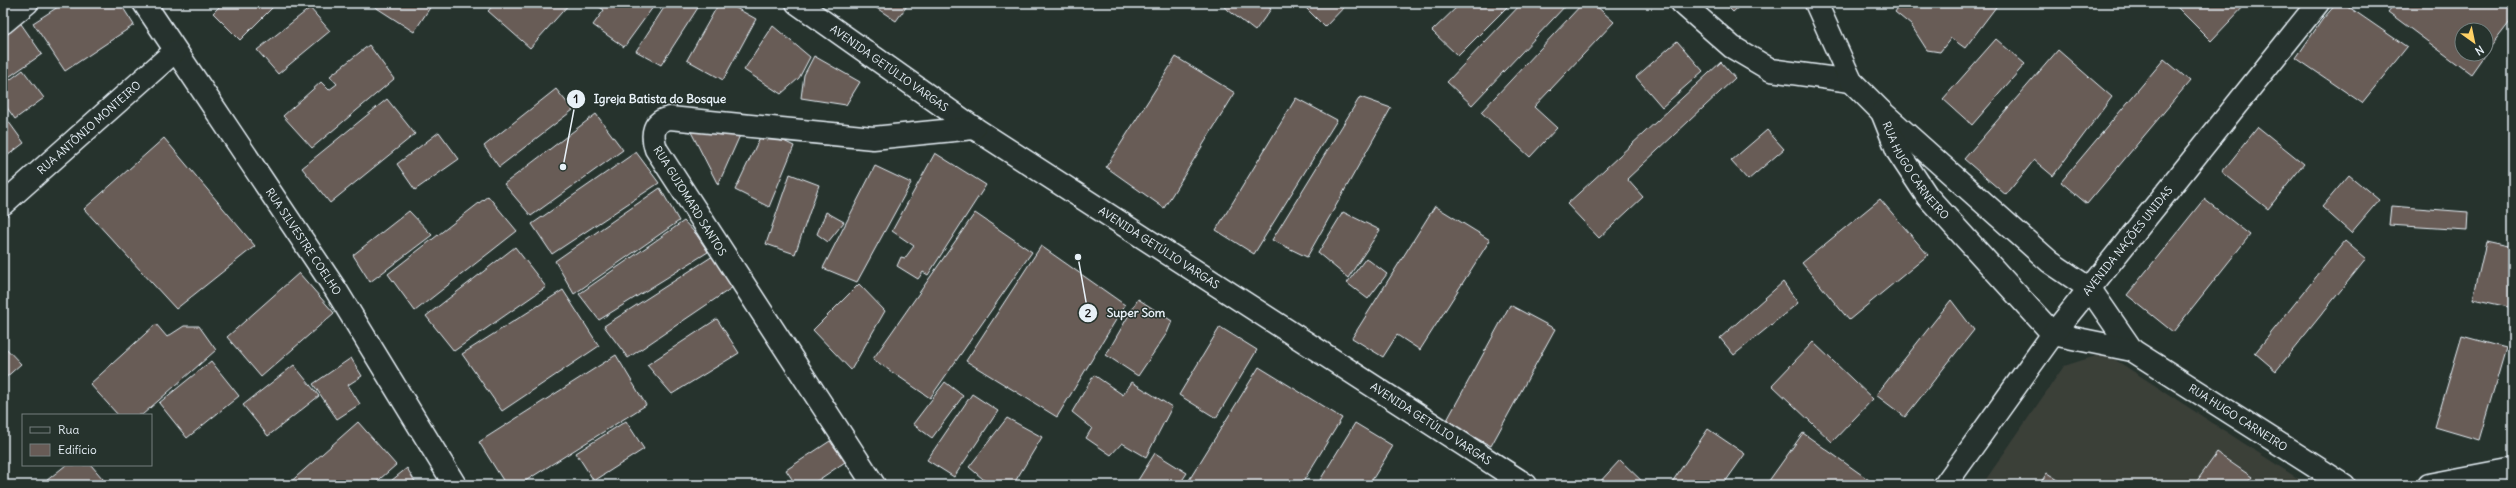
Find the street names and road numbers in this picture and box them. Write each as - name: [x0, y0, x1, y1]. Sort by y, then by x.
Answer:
- street label: AVENIDA GETÚLIO VARGAS: [828, 22, 951, 115]
- street label: RUA ANTÔNIO MONTEIRO: [34, 78, 144, 177]
- street label: RUA HUGO CARNEIRO: [1880, 119, 1952, 222]
- street label: RUA GUIOMARD SANTOS: [650, 143, 730, 259]
- street label: AVENIDA NAÇÕES UNIDAS: [2080, 183, 2176, 298]
- street label: RUA SILVESTRE COELHO: [263, 185, 344, 298]
- street label: AVENIDA GETÚLIO VARGAS: [1096, 203, 1222, 292]
- street label: AVENIDA GETÚLIO VARGAS: [1368, 379, 1494, 468]
- street label: RUA HUGO CARNEIRO: [2186, 381, 2290, 454]

